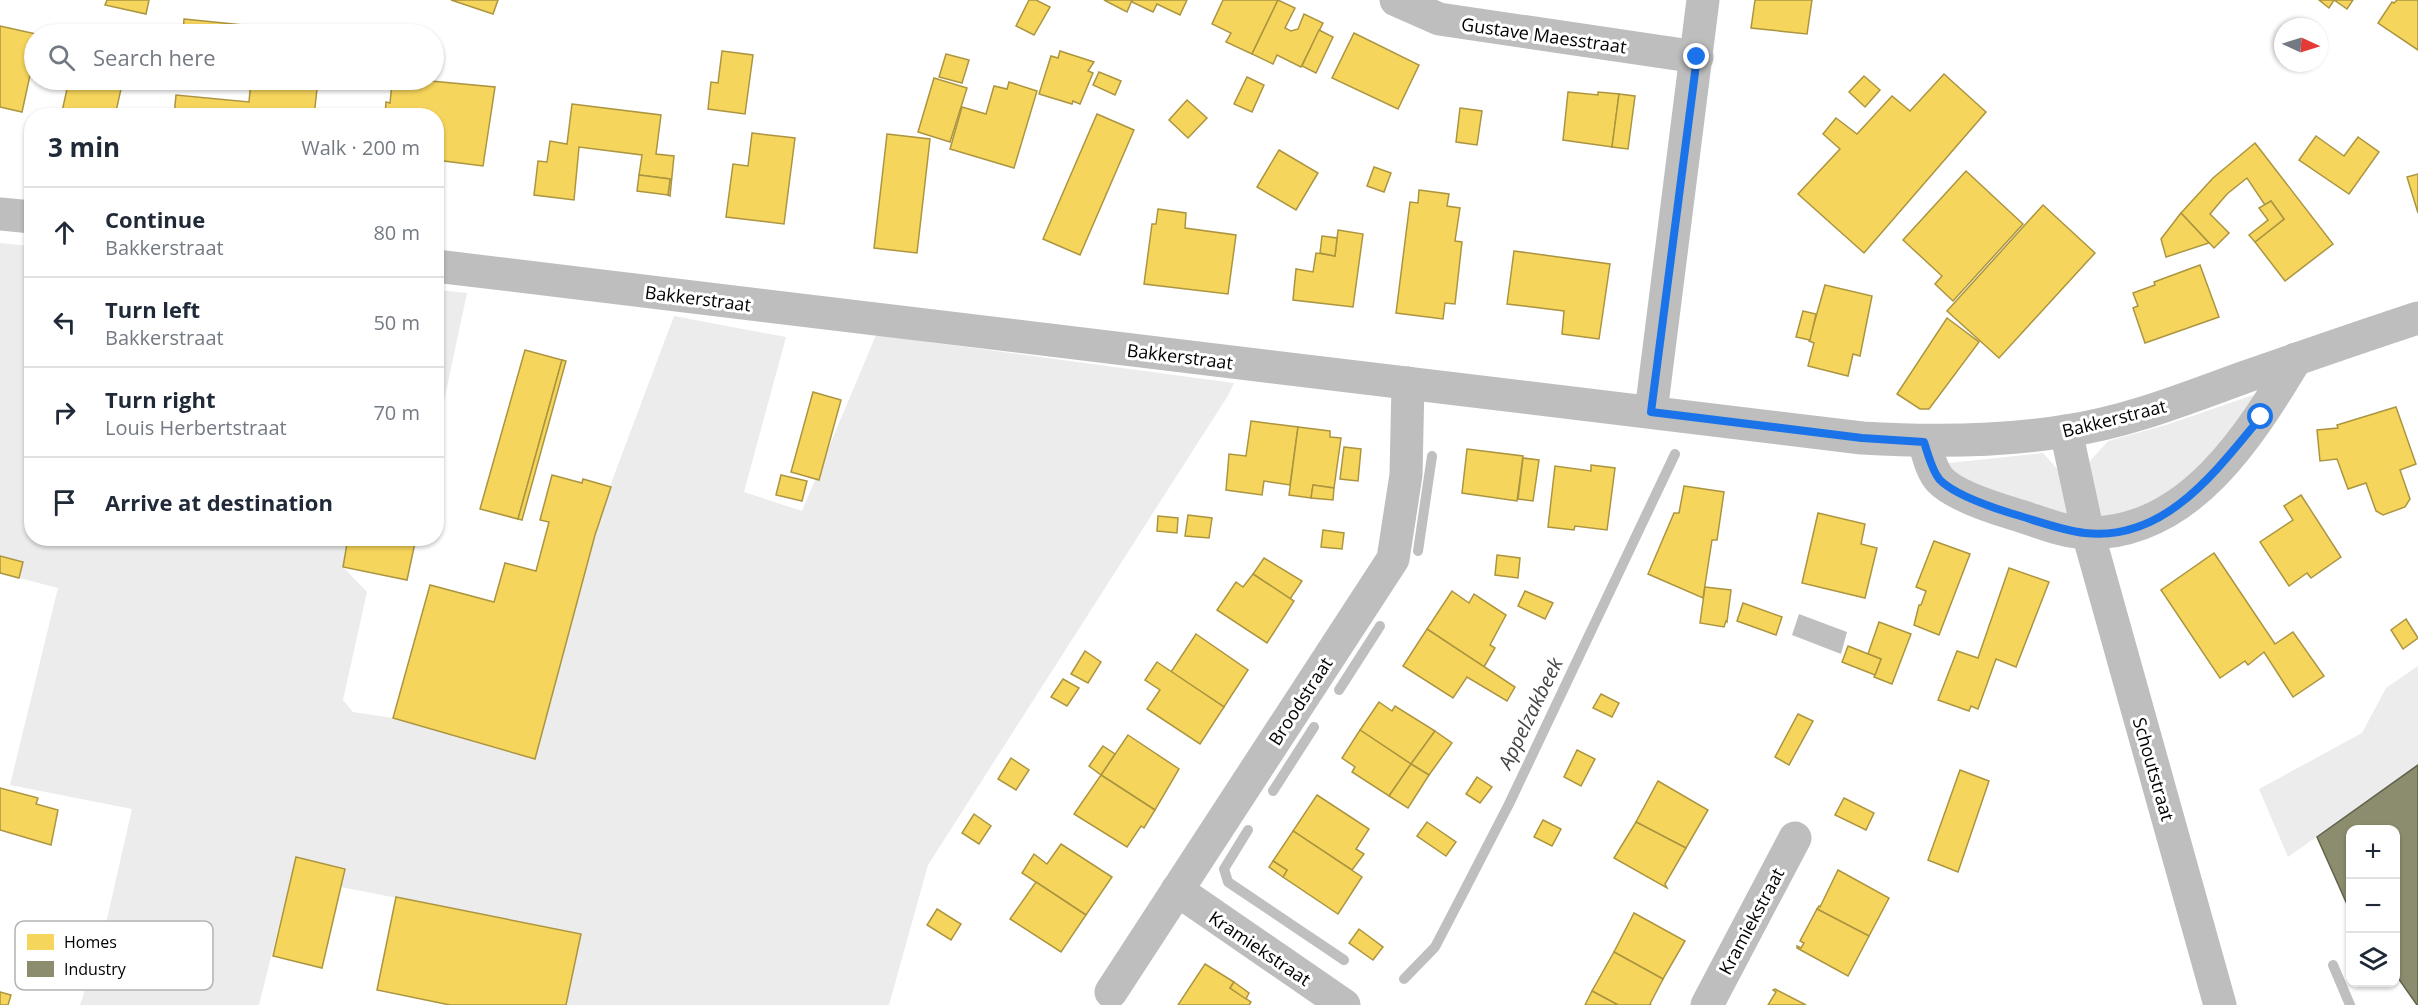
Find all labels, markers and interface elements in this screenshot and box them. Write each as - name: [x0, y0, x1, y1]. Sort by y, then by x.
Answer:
- street label: Gustave Maesstraat: [1460, 12, 1628, 58]
- north arrow: [2274, 18, 2328, 72]
- search box: [24, 24, 444, 90]
- icon: search: [45, 41, 78, 74]
- text: Search here: [93, 42, 216, 72]
- route end: [1683, 43, 1709, 69]
- text: 3 min: [48, 129, 120, 165]
- text: Walk · 200 m: [301, 134, 420, 161]
- text: Continue: [105, 204, 205, 234]
- icon: ahead: [48, 216, 81, 249]
- text: 80 m: [373, 219, 420, 246]
- text: Bakkerstraat: [105, 234, 224, 261]
- street label: Bakkerstraat: [644, 280, 752, 316]
- text: Turn left: [105, 294, 200, 324]
- icon: left: [48, 306, 81, 339]
- text: 50 m: [373, 309, 420, 336]
- text: Bakkerstraat: [105, 324, 224, 351]
- street label: Bakkerstraat: [1126, 338, 1234, 374]
- text: Turn right: [105, 384, 216, 414]
- street label: Bakkerstraat: [2059, 393, 2169, 443]
- icon: right: [48, 396, 81, 429]
- text: 70 m: [373, 399, 420, 426]
- route start: [2247, 403, 2273, 429]
- text: Louis Herbertstraat: [105, 414, 287, 441]
- icon: arrive: [48, 486, 81, 519]
- text: Arrive at destination: [105, 487, 333, 517]
- street label: Broodstraat: [1263, 652, 1337, 750]
- water label: Appelzakbeek: [1491, 652, 1569, 775]
- street label: Schoutstraat: [2128, 714, 2180, 824]
- map controls: [2346, 825, 2400, 987]
- button: +: [2346, 825, 2400, 879]
- street label: Kramiekstraat: [1713, 863, 1789, 979]
- button: −: [2346, 879, 2400, 933]
- street label: Kramiekstraat: [1204, 905, 1316, 991]
- legend: [15, 921, 213, 990]
- text: Homes: [64, 931, 117, 953]
- button: layers: [2346, 933, 2400, 987]
- text: Industry: [64, 958, 127, 980]

